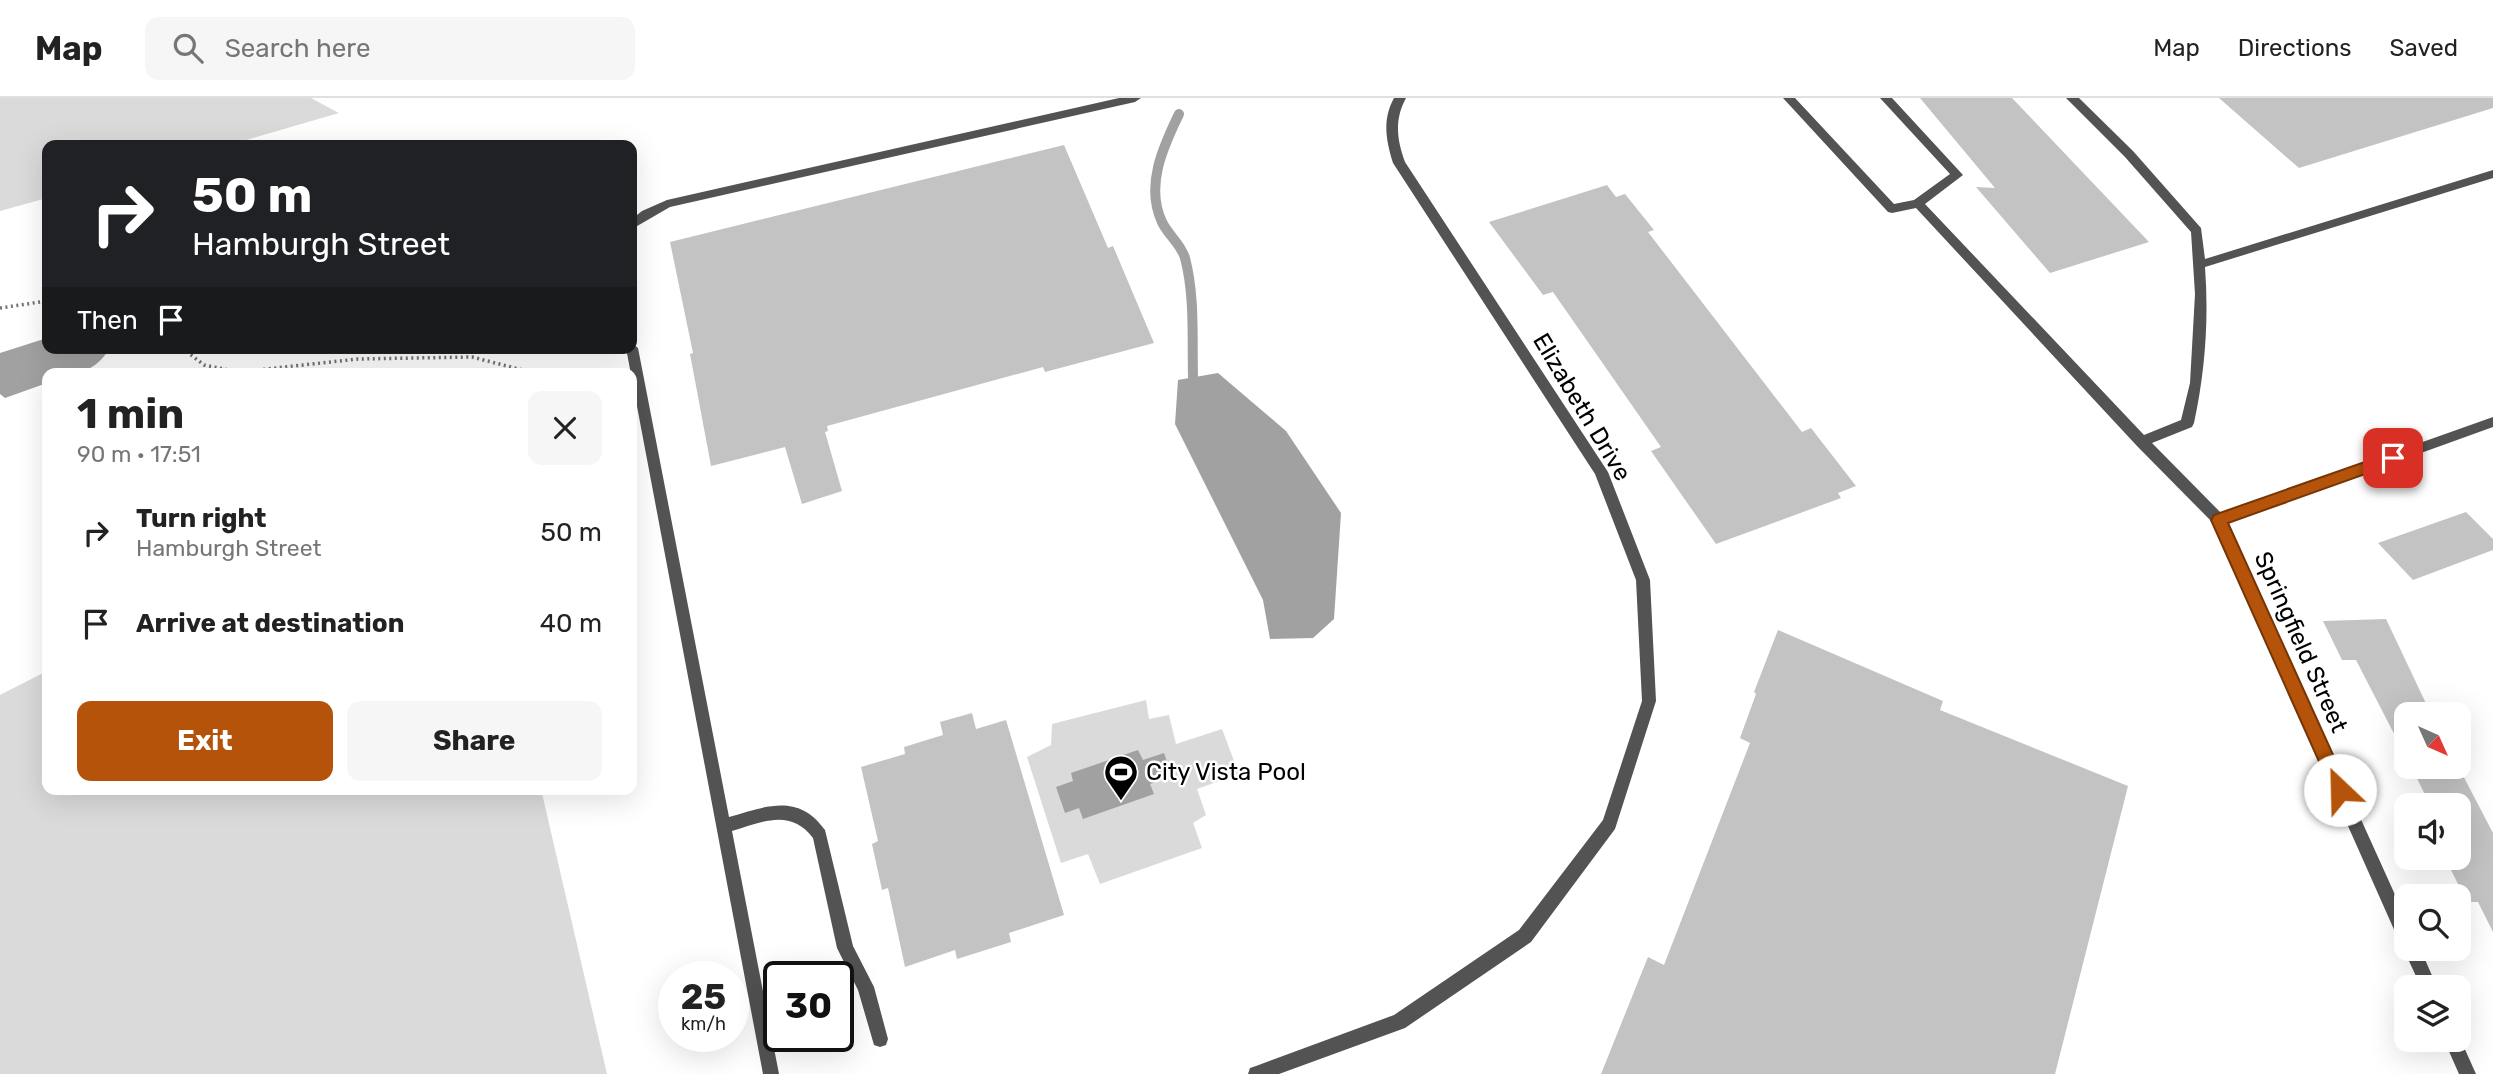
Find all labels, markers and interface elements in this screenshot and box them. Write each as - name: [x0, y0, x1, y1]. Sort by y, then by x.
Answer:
- search box: [145, 17, 635, 80]
- text: Map: [35, 29, 103, 68]
- icon: search: [169, 29, 207, 67]
- text: Search here: [225, 33, 370, 64]
- text: Map: [2153, 34, 2200, 62]
- text: Directions: [2238, 34, 2351, 62]
- text: Saved: [2389, 34, 2458, 62]
- text: 50 m: [192, 166, 312, 224]
- icon: right: [77, 168, 168, 259]
- text: Hamburgh Street: [192, 225, 450, 263]
- icon: arrive: [152, 301, 190, 339]
- text: Then: [77, 305, 138, 336]
- street label: Elizabeth Drive: [1527, 328, 1637, 486]
- text: 1 min: [77, 389, 184, 439]
- button: close: [528, 391, 602, 465]
- pin: [2363, 428, 2423, 488]
- icon: arrive: [2374, 439, 2412, 477]
- text: 90 m · 17:51: [77, 440, 201, 468]
- text: Turn right: [136, 503, 266, 534]
- icon: right: [77, 514, 115, 552]
- text: 50 m: [541, 517, 602, 548]
- text: Hamburgh Street: [136, 534, 321, 562]
- street label: Springfield Street: [2249, 547, 2353, 737]
- icon: arrive: [77, 605, 115, 643]
- text: Arrive at destination: [136, 608, 404, 639]
- text: 40 m: [540, 608, 602, 639]
- button: Exit: [77, 701, 333, 781]
- button: Share: [347, 701, 602, 781]
- north arrow: [2394, 702, 2471, 779]
- map controls: [2394, 702, 2471, 1052]
- sports icon: City Vista Pool: [1102, 753, 1140, 802]
- position arrow: [2303, 753, 2377, 827]
- place label: City Vista Pool: [1146, 758, 1306, 786]
- button: sound: [2394, 793, 2471, 870]
- button: search: [2394, 884, 2471, 961]
- speed limit sign: 30: [763, 961, 854, 1052]
- button: layers: [2394, 975, 2471, 1052]
- text: 25: [681, 976, 726, 1018]
- text: km/h: [681, 1013, 726, 1035]

